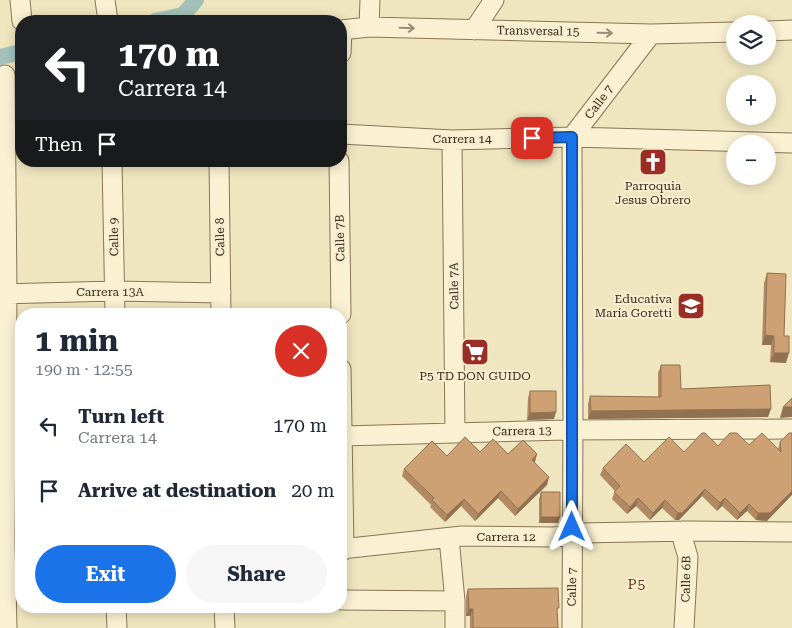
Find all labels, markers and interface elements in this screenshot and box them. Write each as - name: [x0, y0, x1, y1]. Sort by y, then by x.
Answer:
- map controls: [726, 15, 776, 185]
- button: layers: [726, 15, 776, 65]
- one-way arrow: [399, 23, 415, 33]
- street label: Transversal 15: [496, 23, 580, 39]
- one-way arrow: [596, 28, 612, 37]
- text: 170 m: [118, 34, 219, 75]
- icon: left: [35, 35, 100, 100]
- button: +: [726, 75, 776, 125]
- text: Carrera 14: [118, 76, 227, 101]
- street label: Calle 7: [582, 82, 616, 122]
- pin: [511, 117, 553, 159]
- icon: arrive: [518, 124, 546, 152]
- icon: arrive: [93, 130, 121, 158]
- street label: Carrera 14: [432, 132, 492, 146]
- text: Then: [35, 133, 83, 156]
- button: −: [726, 135, 776, 185]
- church icon: Parroquia Jesus Obrero: [638, 147, 668, 177]
- place label: Parroquia Jesus Obrero: [615, 179, 691, 207]
- street label: Calle 7B: [333, 214, 347, 262]
- street label: Calle 9: [107, 217, 121, 257]
- street label: Calle 8: [213, 217, 227, 257]
- street label: Calle 7A: [447, 262, 461, 310]
- street label: Carrera 13A: [76, 285, 144, 299]
- school or university icon: Educativa María Goretti: [676, 291, 706, 321]
- place label: Educativa María Goretti: [595, 292, 672, 320]
- text: 1 min: [35, 323, 118, 358]
- button: close: [275, 325, 327, 377]
- supermarket icon: P5 TD DON GUIDO: [460, 337, 490, 367]
- text: 190 m · 12:55: [35, 360, 133, 379]
- place label: P5 TD DON GUIDO: [419, 369, 531, 383]
- text: Turn left: [78, 405, 164, 428]
- icon: left: [35, 412, 63, 440]
- text: 170 m: [273, 414, 327, 437]
- street label: Carrera 13: [492, 423, 552, 439]
- text: Carrera 14: [78, 428, 157, 447]
- icon: arrive: [35, 477, 63, 505]
- text: Arrive at destination: [78, 479, 276, 502]
- text: 20 m: [291, 479, 335, 502]
- position arrow: [545, 500, 597, 552]
- street label: Carrera 12: [476, 530, 536, 544]
- button: Exit: [35, 545, 176, 603]
- button: Share: [186, 545, 327, 603]
- street label: Calle 6B: [679, 555, 693, 603]
- street label: Calle 7: [565, 567, 579, 607]
- district label: P5: [628, 576, 646, 592]

